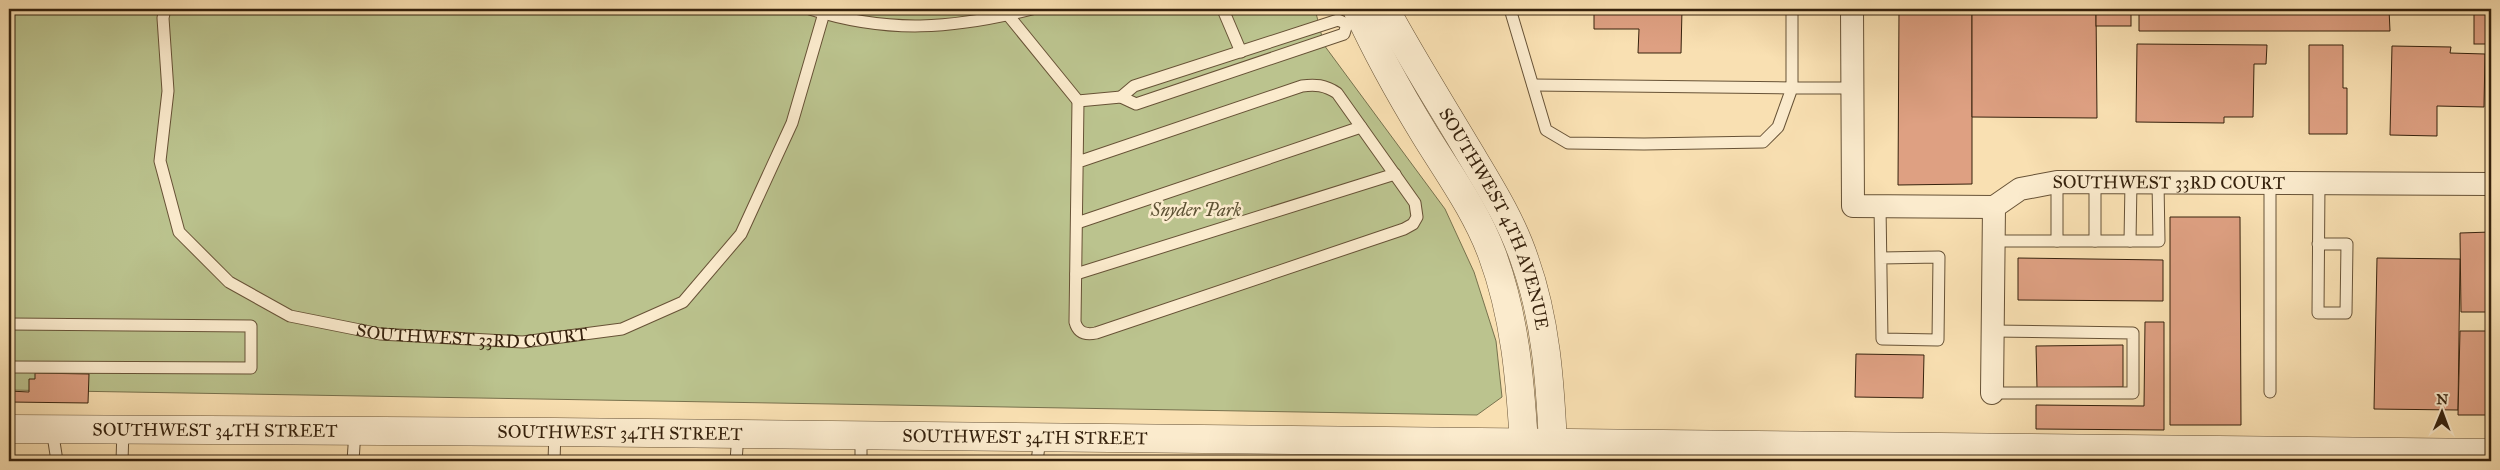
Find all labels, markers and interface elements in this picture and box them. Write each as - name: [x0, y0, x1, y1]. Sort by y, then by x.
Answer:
- street label: SOUTHWEST 4TH AVENUE: [1434, 104, 1553, 332]
- street label: SOUTHWEST 33RD COURT: [2052, 171, 2285, 194]
- park label: Snyder Park: [1150, 199, 1241, 221]
- street label: SOUTHWEST 33RD COURT: [354, 319, 589, 353]
- north arrow: [2418, 388, 2468, 438]
- text: N: [2436, 391, 2448, 408]
- street label: SOUTHWEST 34TH STREET: [92, 418, 338, 442]
- street label: SOUTHWEST 34TH STREET: [497, 421, 743, 445]
- street label: SOUTHWEST 34TH STREET: [902, 425, 1148, 449]

